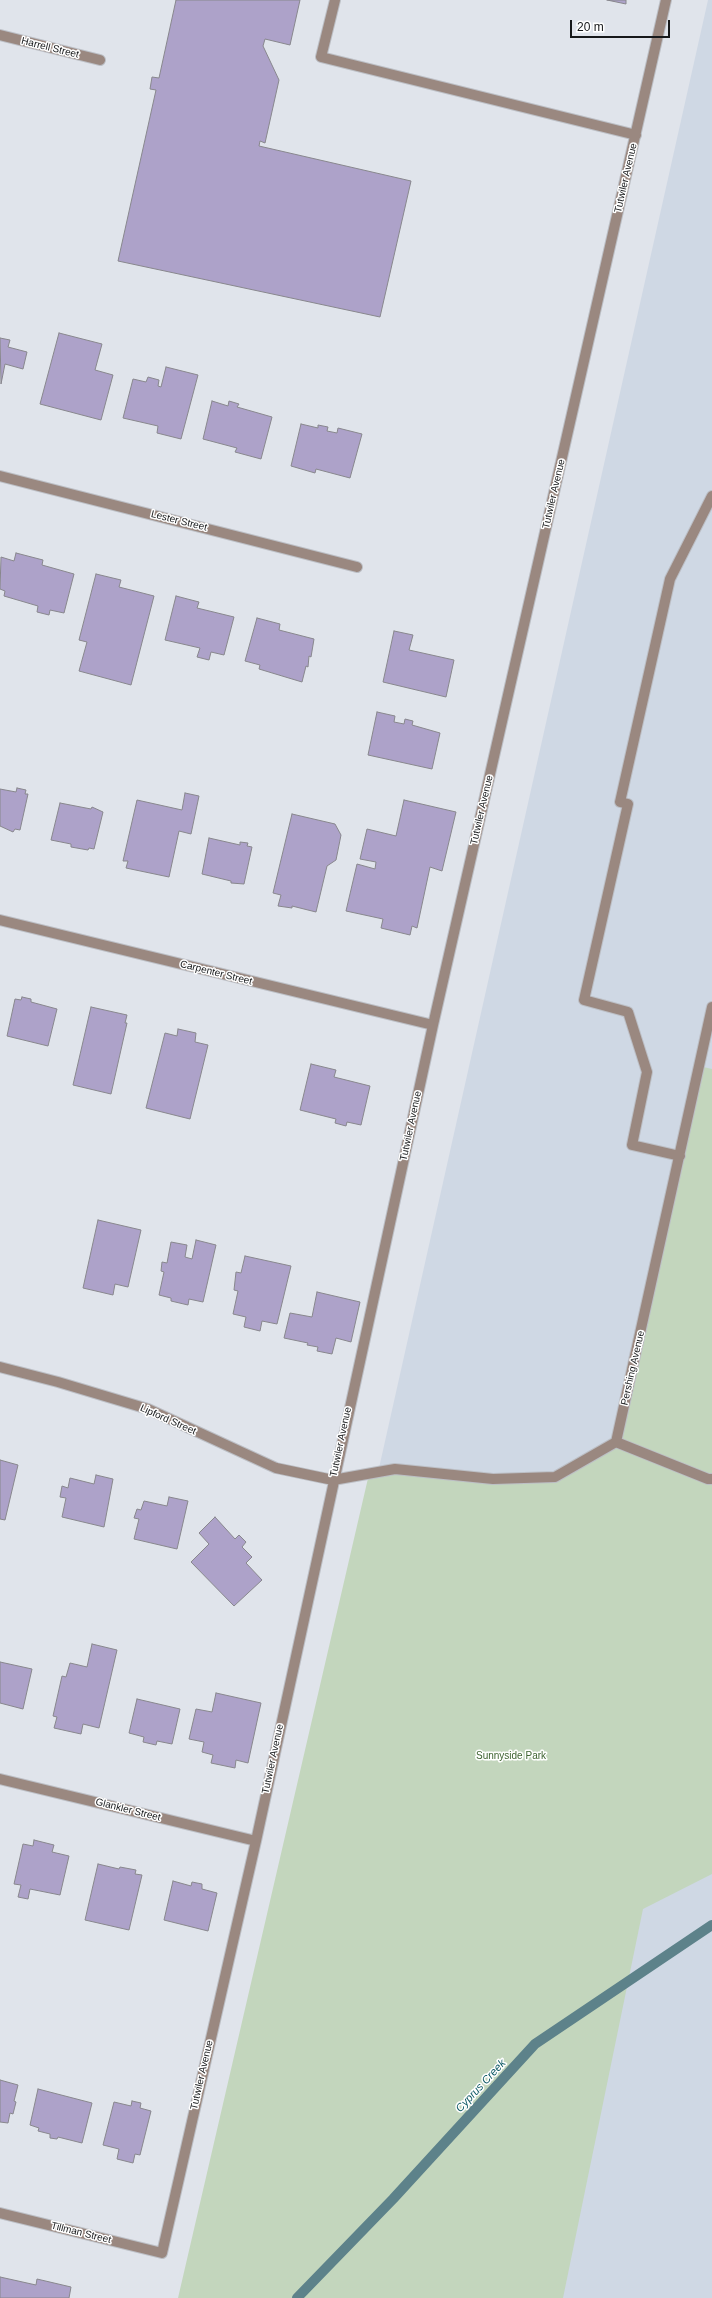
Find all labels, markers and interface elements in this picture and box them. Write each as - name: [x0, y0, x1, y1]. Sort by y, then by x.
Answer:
- scale bar: [572, 12, 672, 38]
- text: 20 m: [577, 20, 604, 34]
- street label: Harrell Street: [20, 35, 80, 61]
- street label: Tutwiler Avenue: [612, 142, 640, 214]
- street label: Tutwiler Avenue: [540, 458, 568, 530]
- street label: Lester Street: [150, 508, 208, 534]
- street label: Tutwiler Avenue: [468, 774, 496, 846]
- street label: Carpenter Street: [179, 958, 253, 988]
- street label: Tutwiler Avenue: [398, 1090, 424, 1162]
- street label: Pershing Avenue: [619, 1330, 647, 1406]
- street label: Lipford Street: [138, 1402, 198, 1438]
- street label: Tutwiler Avenue: [328, 1406, 354, 1478]
- street label: Tutwiler Avenue: [260, 1723, 286, 1795]
- park label: Sunnyside Park: [476, 1750, 546, 1762]
- street label: Glankler Street: [94, 1796, 162, 1824]
- street label: Tutwiler Avenue: [188, 2039, 216, 2111]
- water label: Cyprus Creek: [453, 2057, 509, 2115]
- street label: Tillman Street: [50, 2220, 112, 2246]

